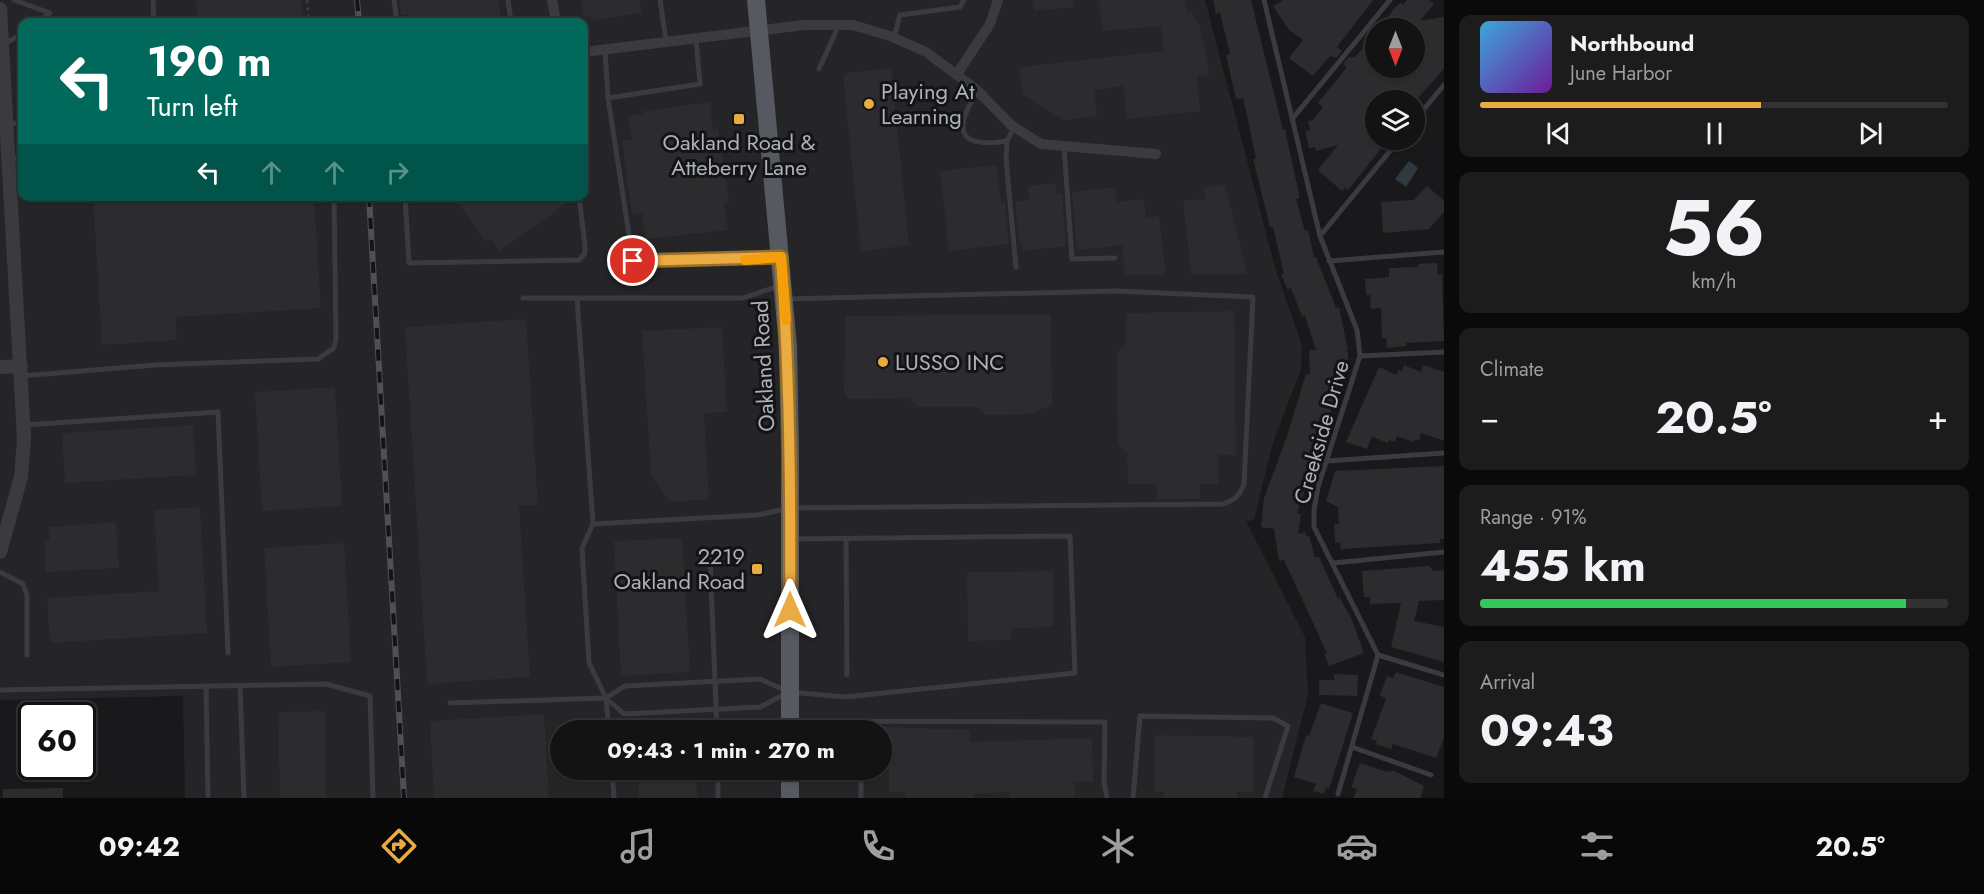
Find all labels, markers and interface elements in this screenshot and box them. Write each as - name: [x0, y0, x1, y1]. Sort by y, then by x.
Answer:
- north arrow: [1365, 18, 1425, 78]
- map controls: [1365, 18, 1425, 150]
- text: Northbound: [1570, 27, 1694, 59]
- text: 190 m: [147, 31, 271, 92]
- icon: left: [48, 42, 126, 120]
- text: June Harbor: [1570, 59, 1672, 88]
- place label: Playing At Learning: [881, 75, 975, 132]
- text: Turn left: [147, 87, 237, 126]
- button: layers: [1365, 90, 1425, 150]
- marker: Playing At Learning: [862, 97, 876, 111]
- marker: Oakland Road & Atteberry Lane: [732, 112, 746, 126]
- icon: previous: [1542, 117, 1575, 150]
- icon: pause: [1698, 117, 1731, 150]
- icon: next: [1854, 117, 1887, 150]
- place label: Oakland Road & Atteberry Lane: [663, 126, 816, 183]
- icon: left: [192, 156, 225, 189]
- icon: ahead: [255, 156, 288, 189]
- icon: ahead: [318, 156, 351, 189]
- icon: right: [381, 156, 414, 189]
- text: 56: [1663, 172, 1765, 284]
- pin: [607, 235, 658, 286]
- icon: arrive: [616, 244, 649, 277]
- text: km/h: [1691, 267, 1737, 296]
- street label: Oakland Road: [744, 300, 782, 432]
- place label: LUSSO INC: [895, 346, 1004, 378]
- marker: LUSSO INC: [876, 355, 890, 369]
- text: Climate: [1480, 355, 1544, 384]
- street label: Creekside Drive: [1285, 356, 1357, 508]
- text: 20.5°: [1655, 385, 1772, 450]
- text: −: [1480, 394, 1499, 441]
- text: +: [1928, 394, 1948, 441]
- text: Range · 91%: [1480, 503, 1587, 532]
- text: 455 km: [1480, 533, 1646, 598]
- place label: 2219 Oakland Road: [614, 540, 745, 597]
- marker: 2219 Oakland Road: [750, 562, 764, 576]
- position arrow: [758, 578, 822, 642]
- text: Arrival: [1480, 668, 1535, 697]
- text: 09:43: [1480, 698, 1614, 763]
- speed limit sign: 60: [18, 702, 96, 780]
- text: 09:43 · 1 min · 270 m: [607, 734, 835, 766]
- icon: directions: [378, 825, 420, 867]
- icon: music: [617, 825, 659, 867]
- icon: phone: [857, 825, 899, 867]
- icon: climate: [1097, 825, 1139, 867]
- icon: car: [1336, 825, 1378, 867]
- icon: filters: [1576, 825, 1618, 867]
- text: 09:42: [99, 827, 180, 866]
- text: 20.5°: [1815, 827, 1885, 866]

